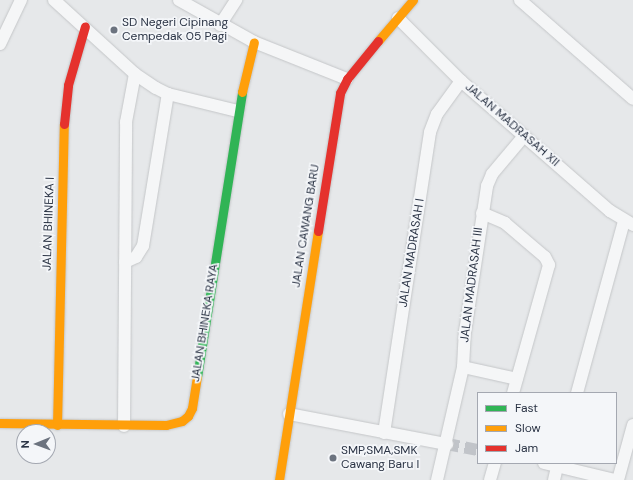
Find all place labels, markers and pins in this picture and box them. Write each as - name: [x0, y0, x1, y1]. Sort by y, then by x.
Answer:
- place label: SD Negeri Cipinang Cempedak 05 Pagi: [122, 16, 228, 44]
- marker: SD Negeri Cipinang Cempedak 05 Pagi: [109, 25, 119, 35]
- place label: SMP,SMA,SMK Cawang Baru I: [341, 444, 419, 472]
- marker: SMP,SMA,SMK Cawang Baru I: [328, 453, 338, 463]

